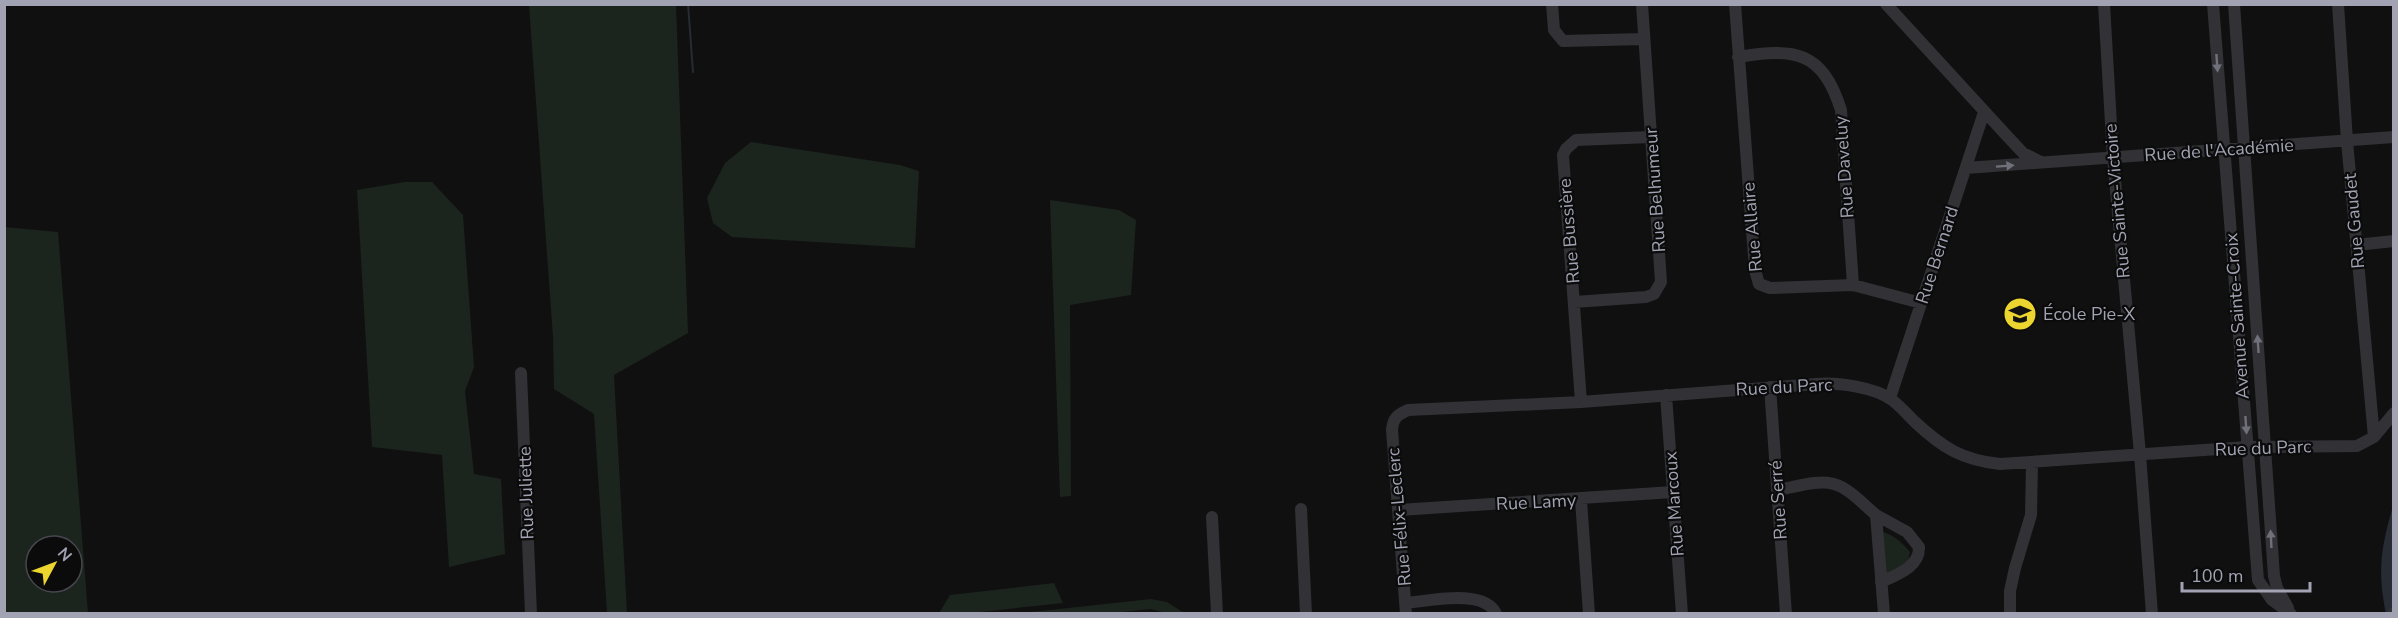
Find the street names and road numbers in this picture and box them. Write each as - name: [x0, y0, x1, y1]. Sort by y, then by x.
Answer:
- street label: Rue Daveluy: [1828, 114, 1860, 219]
- street label: Rue Sainte-Victoire: [2098, 123, 2136, 279]
- street label: Rue Belhumeur: [1639, 126, 1671, 253]
- street label: Rue de l'Académie: [2143, 133, 2295, 167]
- street label: Rue Gaudet: [2338, 172, 2370, 270]
- street label: Rue Bussière: [1552, 177, 1586, 285]
- street label: Rue Allaire: [1736, 181, 1768, 273]
- street label: Rue Bernard: [1910, 203, 1964, 307]
- street label: Avenue Sainte-Croix: [2219, 232, 2255, 400]
- street label: Rue du Parc: [1735, 372, 1833, 402]
- street label: Rue du Parc: [2214, 434, 2312, 462]
- street label: Rue Juliette: [512, 446, 540, 540]
- street label: Rue Félix-Leclerc: [1381, 447, 1417, 587]
- street label: Rue Marcoux: [1658, 450, 1690, 557]
- street label: Rue Serré: [1763, 460, 1793, 540]
- street label: Rue Lamy: [1495, 488, 1577, 516]

